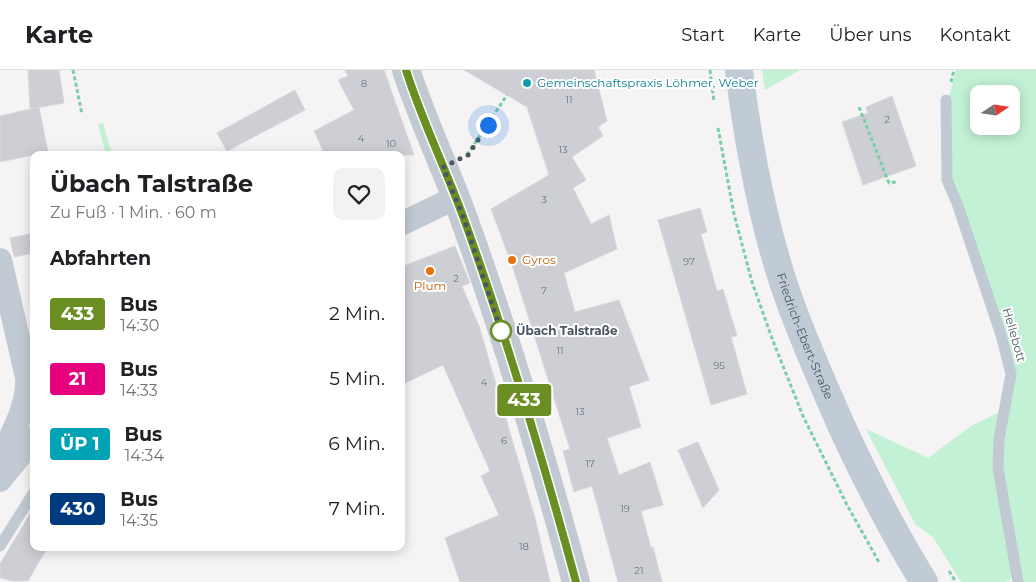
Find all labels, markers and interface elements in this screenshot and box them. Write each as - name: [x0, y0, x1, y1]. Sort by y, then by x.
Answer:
- text: Karte: [25, 20, 93, 49]
- text: Start: [681, 24, 725, 46]
- text: Karte: [753, 24, 801, 46]
- text: Über uns: [829, 24, 912, 46]
- text: Kontakt: [940, 24, 1011, 46]
- place label: Gemeinschaftspraxis Löhmer, Weber: [537, 75, 759, 90]
- house number: 8: [361, 77, 367, 90]
- marker: Gemeinschaftspraxis Löhmer, Weber: [521, 77, 533, 89]
- north arrow: [970, 85, 1020, 135]
- map controls: [970, 85, 1020, 135]
- house number: 11: [565, 93, 573, 106]
- your location: [476, 113, 501, 138]
- house number: 2: [884, 113, 890, 126]
- house number: 4: [358, 132, 365, 145]
- house number: 10: [386, 137, 396, 150]
- house number: 13: [558, 143, 568, 156]
- button: heart: [333, 168, 385, 220]
- text: Übach Talstraße: [50, 169, 253, 198]
- house number: 3: [541, 193, 547, 206]
- text: Zu Fuß · 1 Min. · 60 m: [50, 203, 217, 222]
- text: Abfahrten: [50, 247, 151, 270]
- place label: Gyros: [522, 252, 556, 267]
- marker: Gyros: [506, 254, 518, 266]
- house number: 97: [683, 255, 695, 268]
- marker: Plum: [424, 265, 436, 277]
- street label: Friedrich-Ebert-Straße: [774, 271, 837, 401]
- house number: 2: [453, 272, 459, 285]
- place label: Plum: [414, 278, 446, 293]
- house number: 7: [541, 284, 547, 297]
- text: Bus: [120, 293, 158, 316]
- text: 2 Min.: [329, 302, 385, 325]
- text: 433: [61, 303, 94, 325]
- street label: Hellebott: [1000, 306, 1029, 364]
- text: 14:30: [120, 316, 159, 335]
- marker: Übach Talstraße: [490, 320, 512, 342]
- place label: Übach Talstraße: [516, 323, 618, 338]
- house number: 11: [556, 344, 564, 357]
- text: Bus: [120, 358, 158, 381]
- house number: 95: [713, 359, 725, 372]
- text: 5 Min.: [329, 367, 385, 390]
- text: 21: [69, 368, 86, 390]
- house number: 4: [481, 376, 488, 389]
- text: 14:33: [120, 381, 158, 400]
- line badge: 433: [495, 384, 553, 416]
- text: 433: [507, 389, 541, 411]
- house number: 13: [575, 405, 585, 418]
- text: Bus: [125, 423, 162, 446]
- text: 6 Min.: [328, 432, 385, 455]
- text: ÜP 1: [60, 433, 100, 455]
- house number: 6: [501, 434, 507, 447]
- text: 14:34: [125, 446, 164, 465]
- house number: 17: [585, 457, 595, 470]
- text: Bus: [120, 488, 158, 511]
- text: 7 Min.: [329, 497, 385, 520]
- text: 430: [60, 498, 95, 520]
- house number: 19: [620, 502, 630, 515]
- text: 14:35: [120, 511, 158, 530]
- house number: 18: [519, 540, 529, 553]
- house number: 21: [634, 564, 644, 577]

